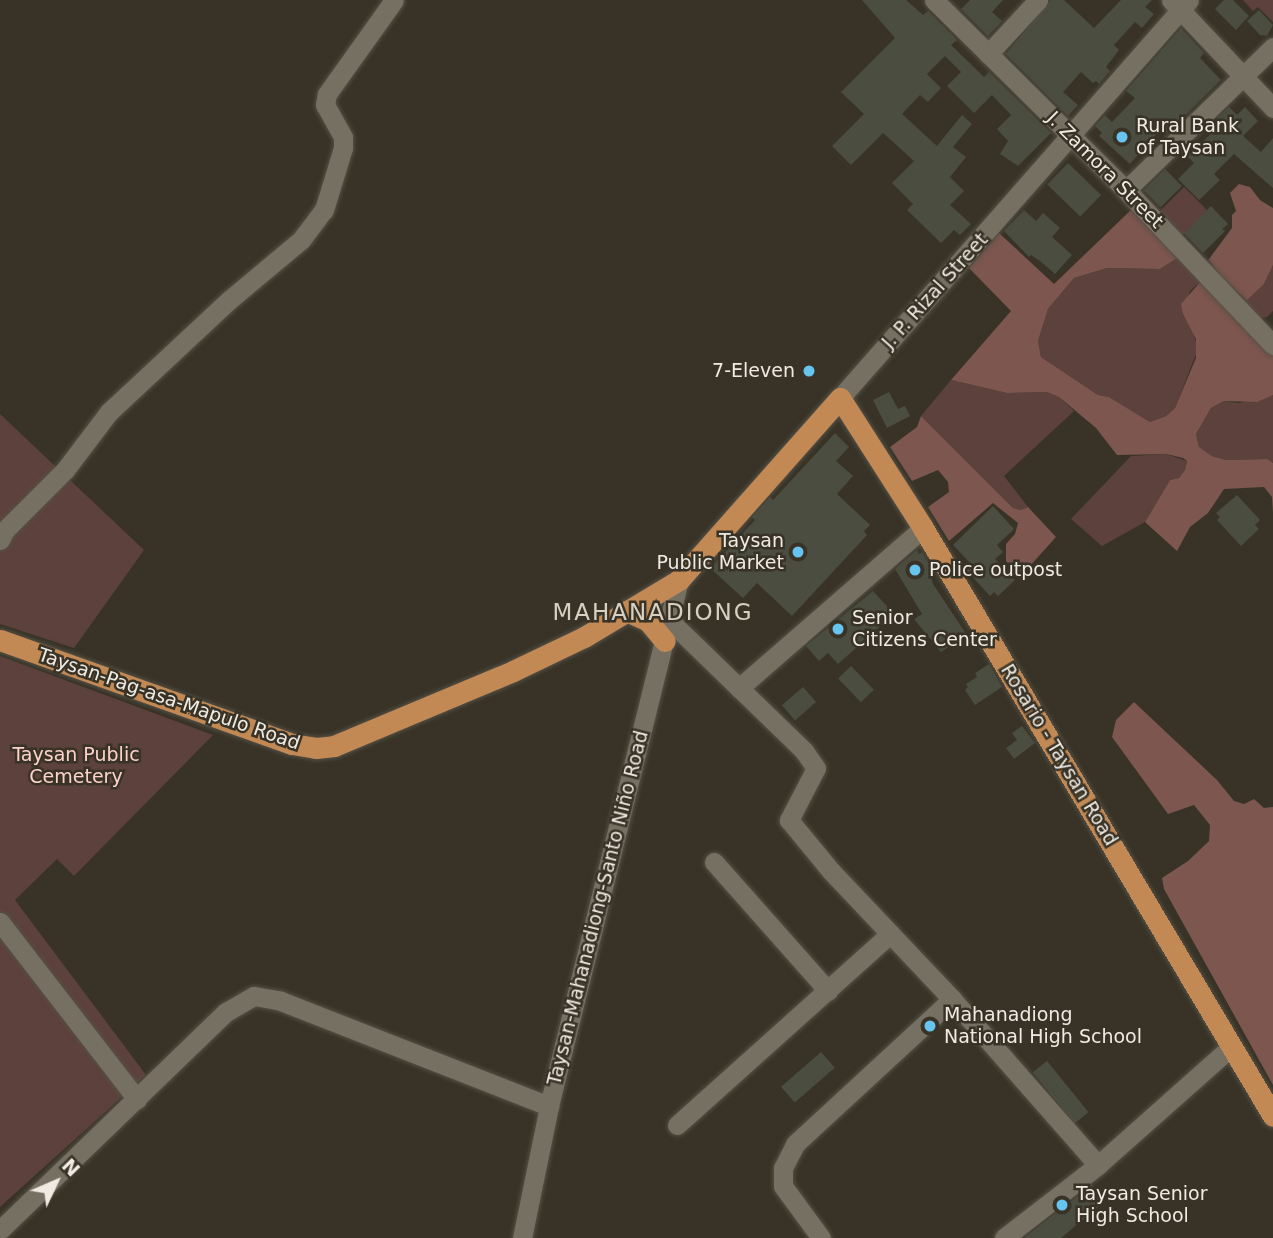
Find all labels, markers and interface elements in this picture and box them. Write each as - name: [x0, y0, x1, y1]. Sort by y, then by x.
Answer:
- street label: J. Zamora Street: [1042, 107, 1168, 233]
- place label: Rural Bank of Taysan: [1136, 115, 1239, 159]
- marker: Rural Bank of Taysan: [1114, 129, 1130, 145]
- street label: J. P. Rizal Street: [877, 229, 993, 353]
- place label: 7-Eleven: [712, 360, 795, 382]
- marker: 7-Eleven: [801, 363, 817, 379]
- place label: Taysan Public Market: [656, 530, 784, 574]
- marker: Taysan Public Market: [790, 544, 806, 560]
- place label: Police outpost: [929, 559, 1062, 581]
- marker: Police outpost: [907, 562, 923, 578]
- district label: MAHANADIONG: [554, 598, 752, 626]
- place label: Senior Citizens Center: [852, 607, 997, 651]
- marker: Senior Citizens Center: [830, 621, 846, 637]
- street label: Taysan-Pag-asa-Mapulo Road: [35, 643, 303, 755]
- street label: Rosario - Taysan Road: [996, 660, 1122, 850]
- street label: Taysan-Mahanadiong-Santo Niño Road: [543, 728, 653, 1088]
- park label: Taysan Public Cemetery: [12, 744, 140, 788]
- place label: Mahanadiong National High School: [944, 1004, 1142, 1048]
- marker: Mahanadiong National High School: [922, 1018, 938, 1034]
- north arrow: [21, 1147, 91, 1217]
- text: N: [58, 1154, 85, 1181]
- place label: Taysan Senior High School: [1076, 1183, 1207, 1227]
- marker: Taysan Senior High School: [1054, 1197, 1070, 1213]

